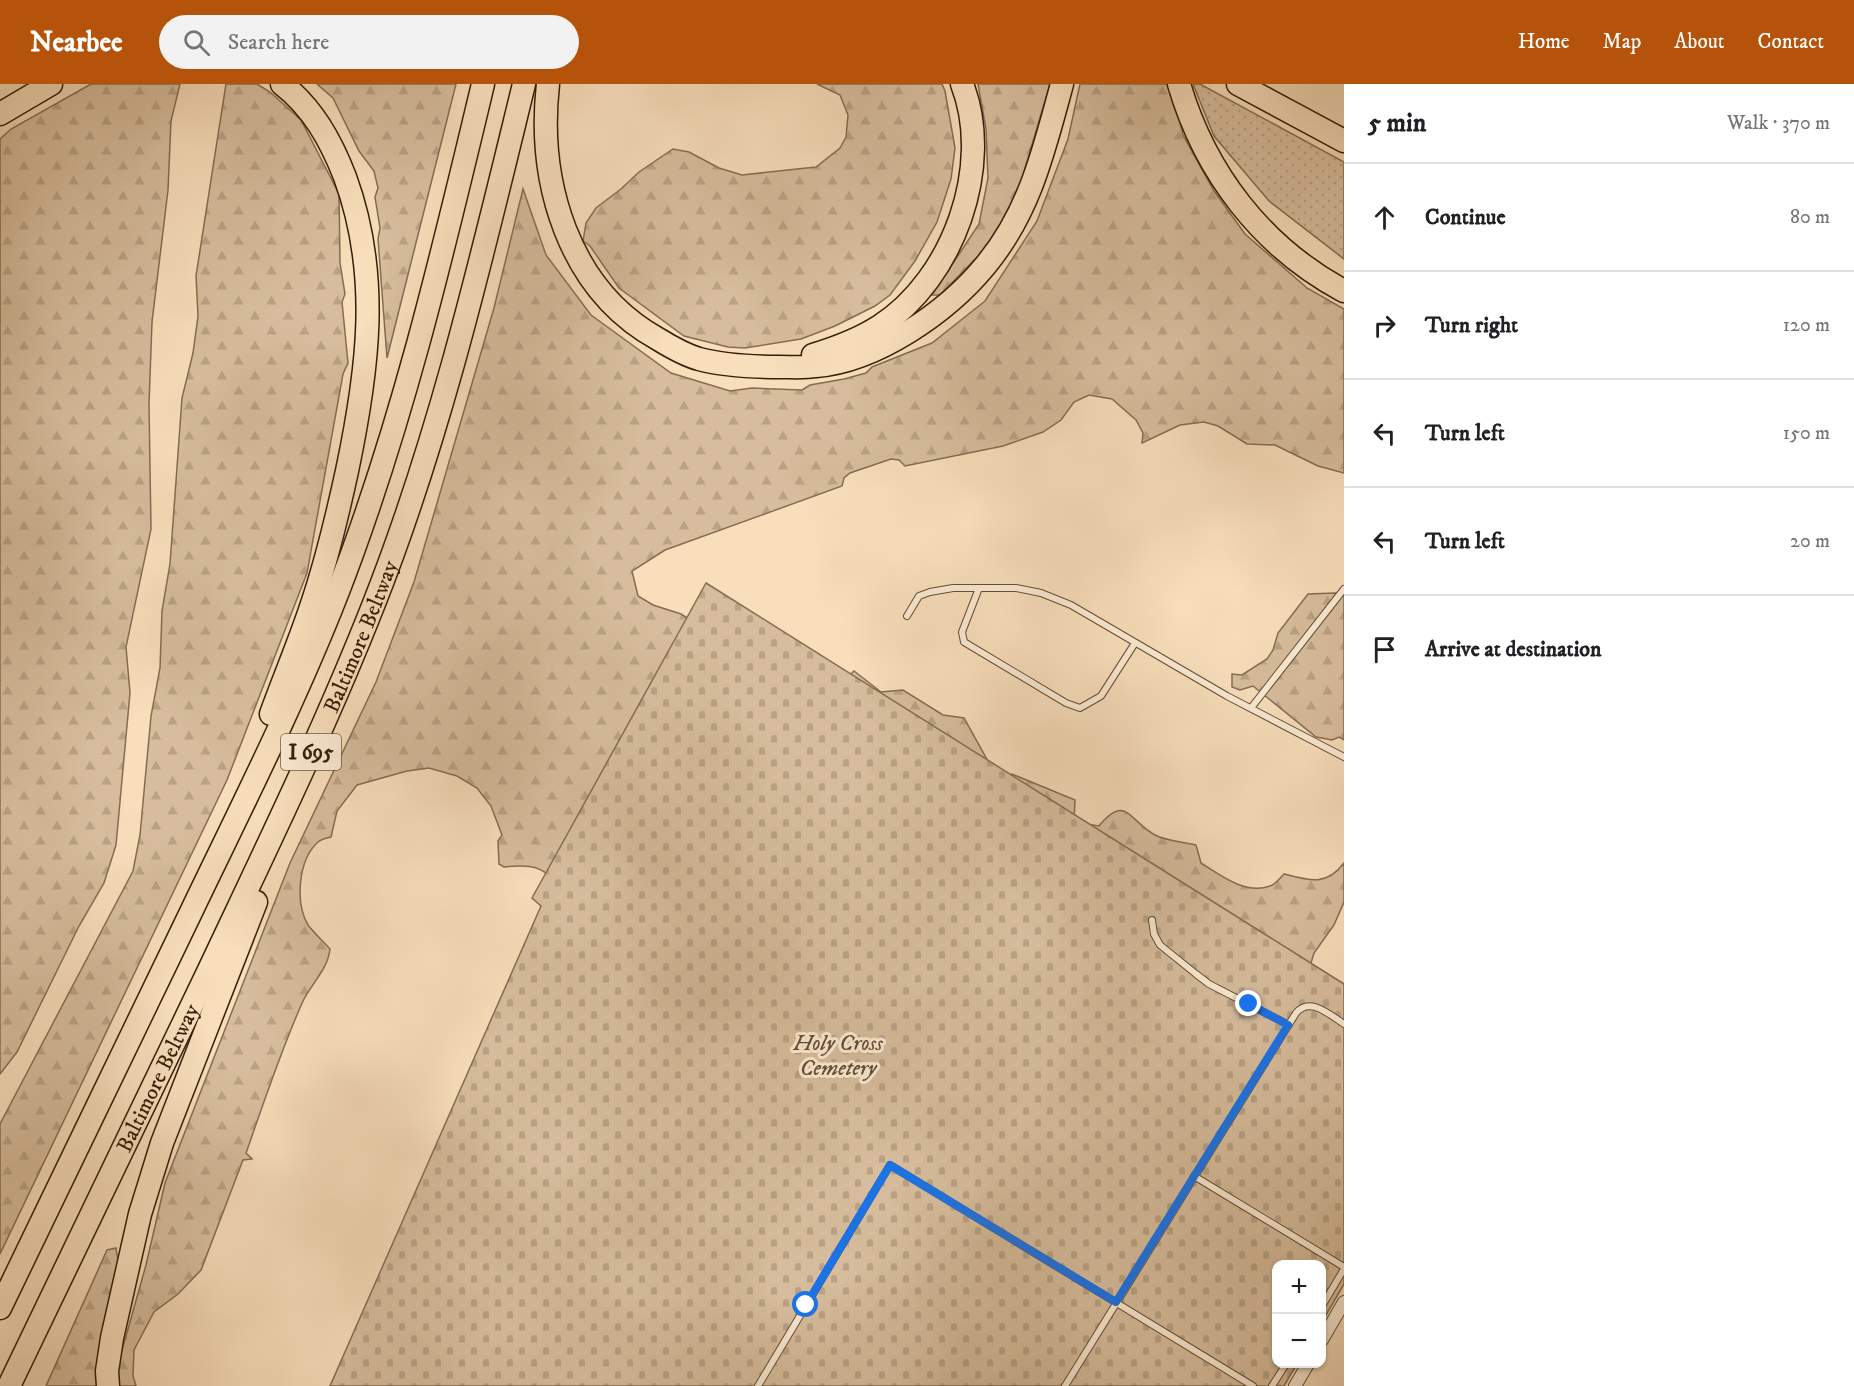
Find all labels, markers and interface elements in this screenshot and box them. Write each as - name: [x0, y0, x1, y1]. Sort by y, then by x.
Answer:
- search box: [159, 15, 579, 69]
- text: Nearbee: [30, 25, 123, 60]
- icon: search: [180, 26, 213, 59]
- text: Search here: [228, 29, 329, 56]
- text: Home: [1518, 29, 1570, 55]
- text: Map: [1603, 29, 1641, 55]
- text: About: [1674, 29, 1725, 55]
- text: Contact: [1758, 29, 1824, 55]
- text: 5 min: [1368, 107, 1426, 140]
- text: Walk · 370 m: [1727, 111, 1830, 136]
- icon: ahead: [1368, 201, 1401, 234]
- text: Continue: [1425, 204, 1506, 231]
- text: 80 m: [1790, 205, 1830, 230]
- icon: right: [1368, 309, 1401, 342]
- text: Turn right: [1425, 312, 1518, 339]
- text: 120 m: [1783, 313, 1830, 338]
- icon: left: [1368, 417, 1401, 450]
- text: Turn left: [1425, 420, 1505, 447]
- text: 150 m: [1783, 421, 1830, 446]
- icon: left: [1368, 525, 1401, 558]
- text: Turn left: [1425, 528, 1505, 555]
- text: 20 m: [1790, 529, 1830, 554]
- street label: Baltimore Beltway: [318, 556, 404, 717]
- icon: arrive: [1368, 633, 1401, 666]
- text: Arrive at destination: [1425, 636, 1602, 663]
- road number: I 695: [281, 734, 341, 770]
- route end: [1235, 990, 1261, 1016]
- street label: Baltimore Beltway: [111, 999, 206, 1157]
- park label: Holy Cross Cemetery: [792, 1030, 884, 1082]
- map controls: [1272, 1260, 1326, 1368]
- button: +: [1272, 1260, 1326, 1314]
- route start: [792, 1291, 818, 1317]
- button: −: [1272, 1314, 1326, 1368]

